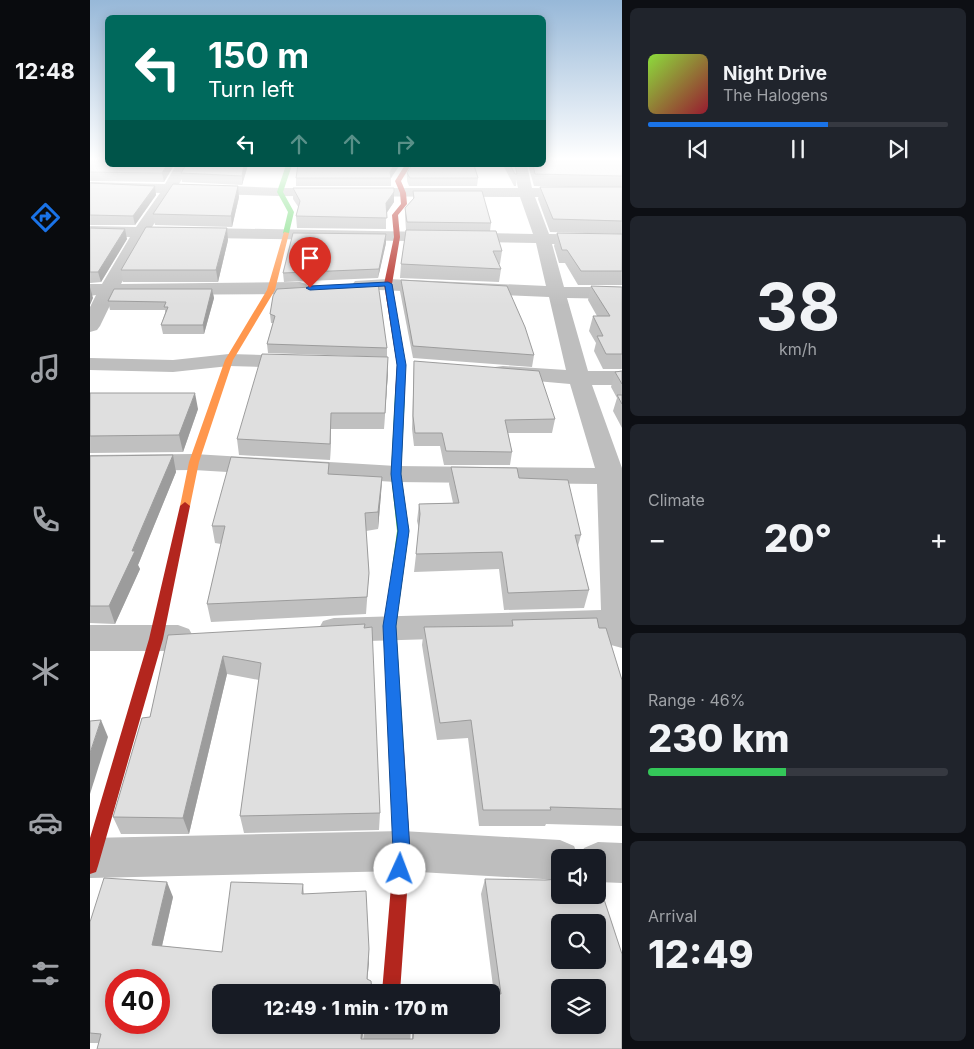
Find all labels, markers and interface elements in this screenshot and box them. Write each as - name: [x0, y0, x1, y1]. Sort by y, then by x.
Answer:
- text: 150 m: [208, 34, 309, 76]
- icon: left: [125, 35, 190, 100]
- text: 12:48: [15, 58, 75, 84]
- text: Night Drive: [723, 62, 827, 85]
- text: Turn left: [208, 76, 294, 102]
- text: The Halogens: [723, 85, 828, 105]
- icon: left: [232, 130, 260, 158]
- icon: ahead: [285, 130, 313, 158]
- icon: ahead: [338, 130, 366, 158]
- icon: right: [391, 130, 419, 158]
- icon: previous: [684, 135, 712, 163]
- icon: pause: [784, 135, 812, 163]
- icon: next: [884, 135, 912, 163]
- icon: directions: [28, 200, 63, 235]
- pin: [289, 237, 331, 288]
- icon: arrive: [296, 244, 324, 272]
- text: 38: [756, 267, 840, 346]
- text: km/h: [779, 339, 817, 359]
- icon: music: [28, 351, 63, 386]
- text: Climate: [648, 490, 705, 510]
- icon: phone: [28, 502, 63, 537]
- text: 20°: [764, 515, 832, 561]
- text: −: [648, 522, 667, 556]
- text: +: [929, 522, 948, 556]
- icon: climate: [28, 654, 63, 689]
- text: Range · 46%: [648, 690, 745, 710]
- text: 230 km: [648, 715, 790, 761]
- icon: car: [28, 805, 63, 840]
- position arrow: [373, 842, 425, 894]
- map controls: [551, 849, 606, 1034]
- button: sound: [551, 849, 606, 904]
- text: Arrival: [648, 906, 697, 926]
- button: search: [551, 914, 606, 969]
- text: 12:49: [648, 931, 754, 977]
- icon: filters: [28, 956, 63, 991]
- speed limit sign: 40: [105, 969, 170, 1034]
- button: layers: [551, 979, 606, 1034]
- text: 12:49 · 1 min · 170 m: [264, 997, 448, 1020]

